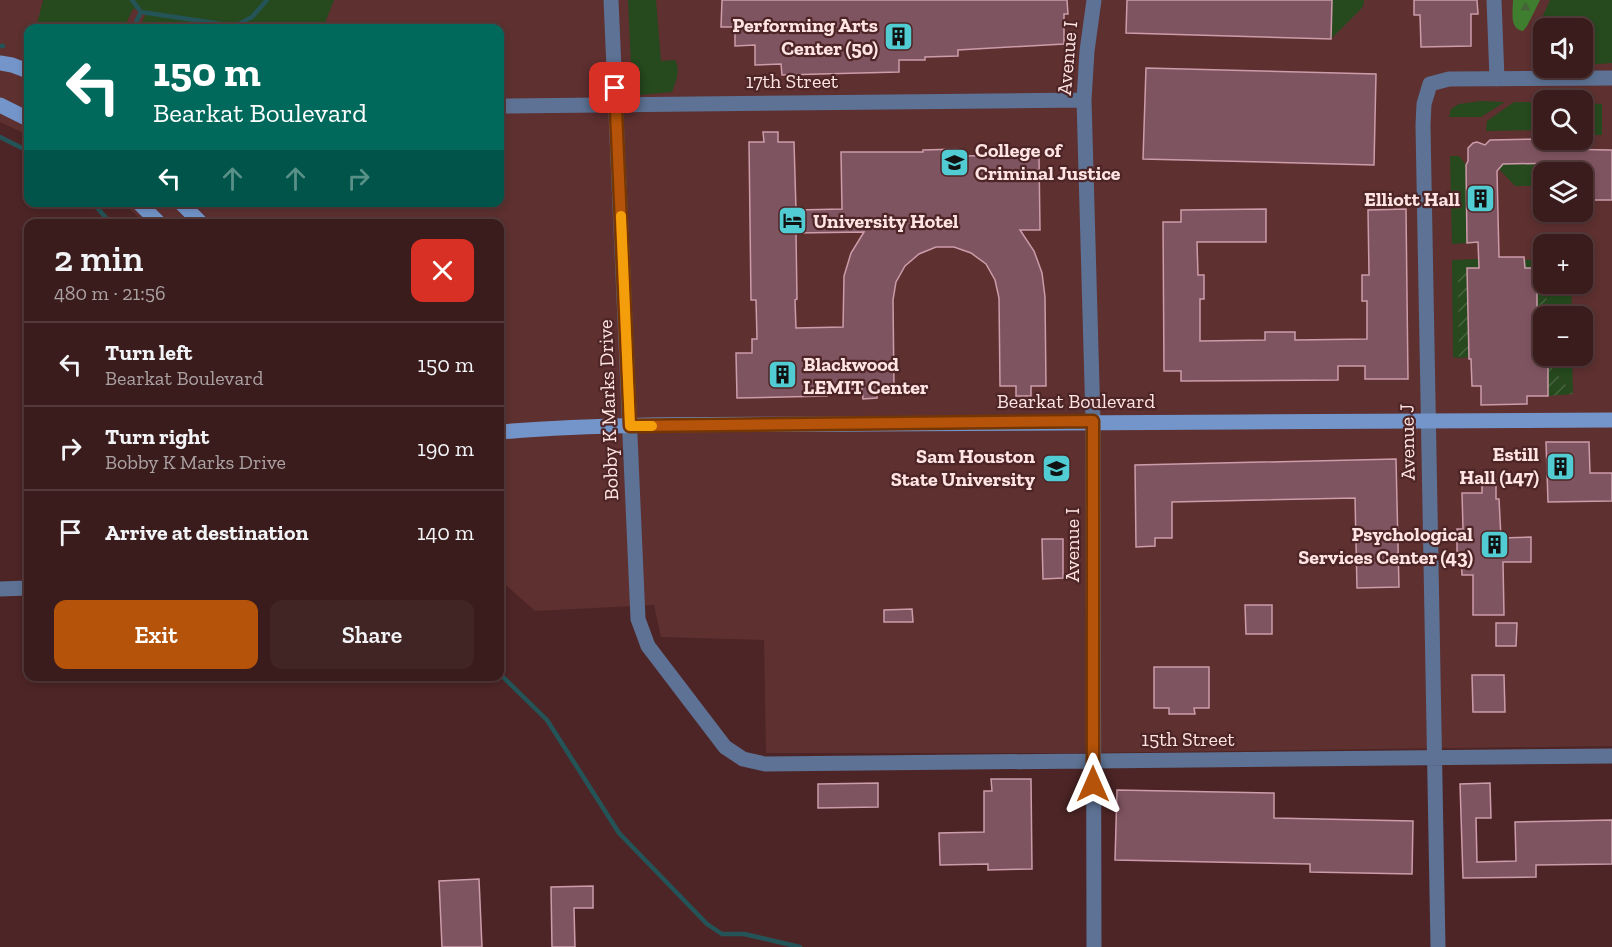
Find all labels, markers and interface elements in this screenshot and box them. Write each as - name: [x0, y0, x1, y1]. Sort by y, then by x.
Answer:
- place label: Performing Arts Center (50): [732, 13, 878, 60]
- map controls: [1533, 18, 1593, 366]
- button: sound: [1533, 18, 1593, 78]
- building icon: Performing Arts Center (50): [883, 20, 915, 52]
- street label: Avenue I: [1052, 20, 1082, 96]
- text: 150 m: [153, 46, 261, 97]
- icon: left: [54, 48, 132, 126]
- pin: [589, 62, 640, 113]
- street label: 17th Street: [746, 69, 839, 93]
- icon: arrive: [598, 71, 631, 104]
- button: search: [1533, 90, 1593, 150]
- text: Bearkat Boulevard: [153, 97, 367, 129]
- place label: College of Criminal Justice: [975, 138, 1121, 185]
- school or university icon: College of Criminal Justice: [938, 146, 970, 178]
- icon: left: [153, 162, 186, 195]
- icon: ahead: [216, 162, 249, 195]
- icon: ahead: [279, 162, 312, 195]
- icon: right: [342, 162, 375, 195]
- button: layers: [1533, 162, 1593, 222]
- building icon: Elliott Hall: [1465, 183, 1497, 215]
- place label: Elliott Hall: [1364, 187, 1460, 211]
- hotel icon: University Hotel: [776, 205, 808, 237]
- place label: University Hotel: [813, 209, 959, 233]
- button: +: [1533, 234, 1593, 294]
- text: 2 min: [54, 237, 143, 280]
- button: close: [411, 239, 474, 302]
- text: 480 m · 21:56: [54, 281, 166, 305]
- button: −: [1533, 306, 1593, 366]
- street label: Bobby K Marks Drive: [593, 319, 623, 501]
- text: Turn left: [105, 339, 192, 366]
- icon: left: [54, 348, 87, 381]
- text: 150 m: [418, 351, 474, 378]
- place label: Blackwood LEMIT Center: [803, 352, 929, 399]
- building icon: Blackwood LEMIT Center: [766, 359, 798, 391]
- text: Bearkat Boulevard: [105, 366, 264, 390]
- street label: Bearkat Boulevard: [997, 389, 1155, 413]
- street label: Avenue J: [1394, 403, 1420, 481]
- text: Turn right: [105, 423, 209, 450]
- icon: right: [54, 432, 87, 465]
- text: 190 m: [417, 435, 474, 462]
- place label: Estill Hall (147): [1459, 442, 1539, 489]
- place label: Sam Houston State University: [891, 444, 1035, 491]
- text: Bobby K Marks Drive: [105, 450, 286, 474]
- building icon: Estill Hall (147): [1544, 450, 1576, 482]
- school or university icon: Sam Houston State University: [1040, 452, 1072, 484]
- street label: Avenue I: [1060, 508, 1084, 582]
- icon: arrive: [54, 516, 87, 549]
- text: Arrive at destination: [105, 519, 308, 546]
- text: 140 m: [417, 519, 474, 546]
- place label: Psychological Services Center (43): [1298, 522, 1473, 569]
- building icon: Psychological Services Center (43): [1478, 529, 1510, 561]
- button: Exit: [54, 600, 258, 669]
- button: Share: [270, 600, 474, 669]
- street label: 15th Street: [1141, 727, 1235, 751]
- position arrow: [1061, 752, 1125, 816]

